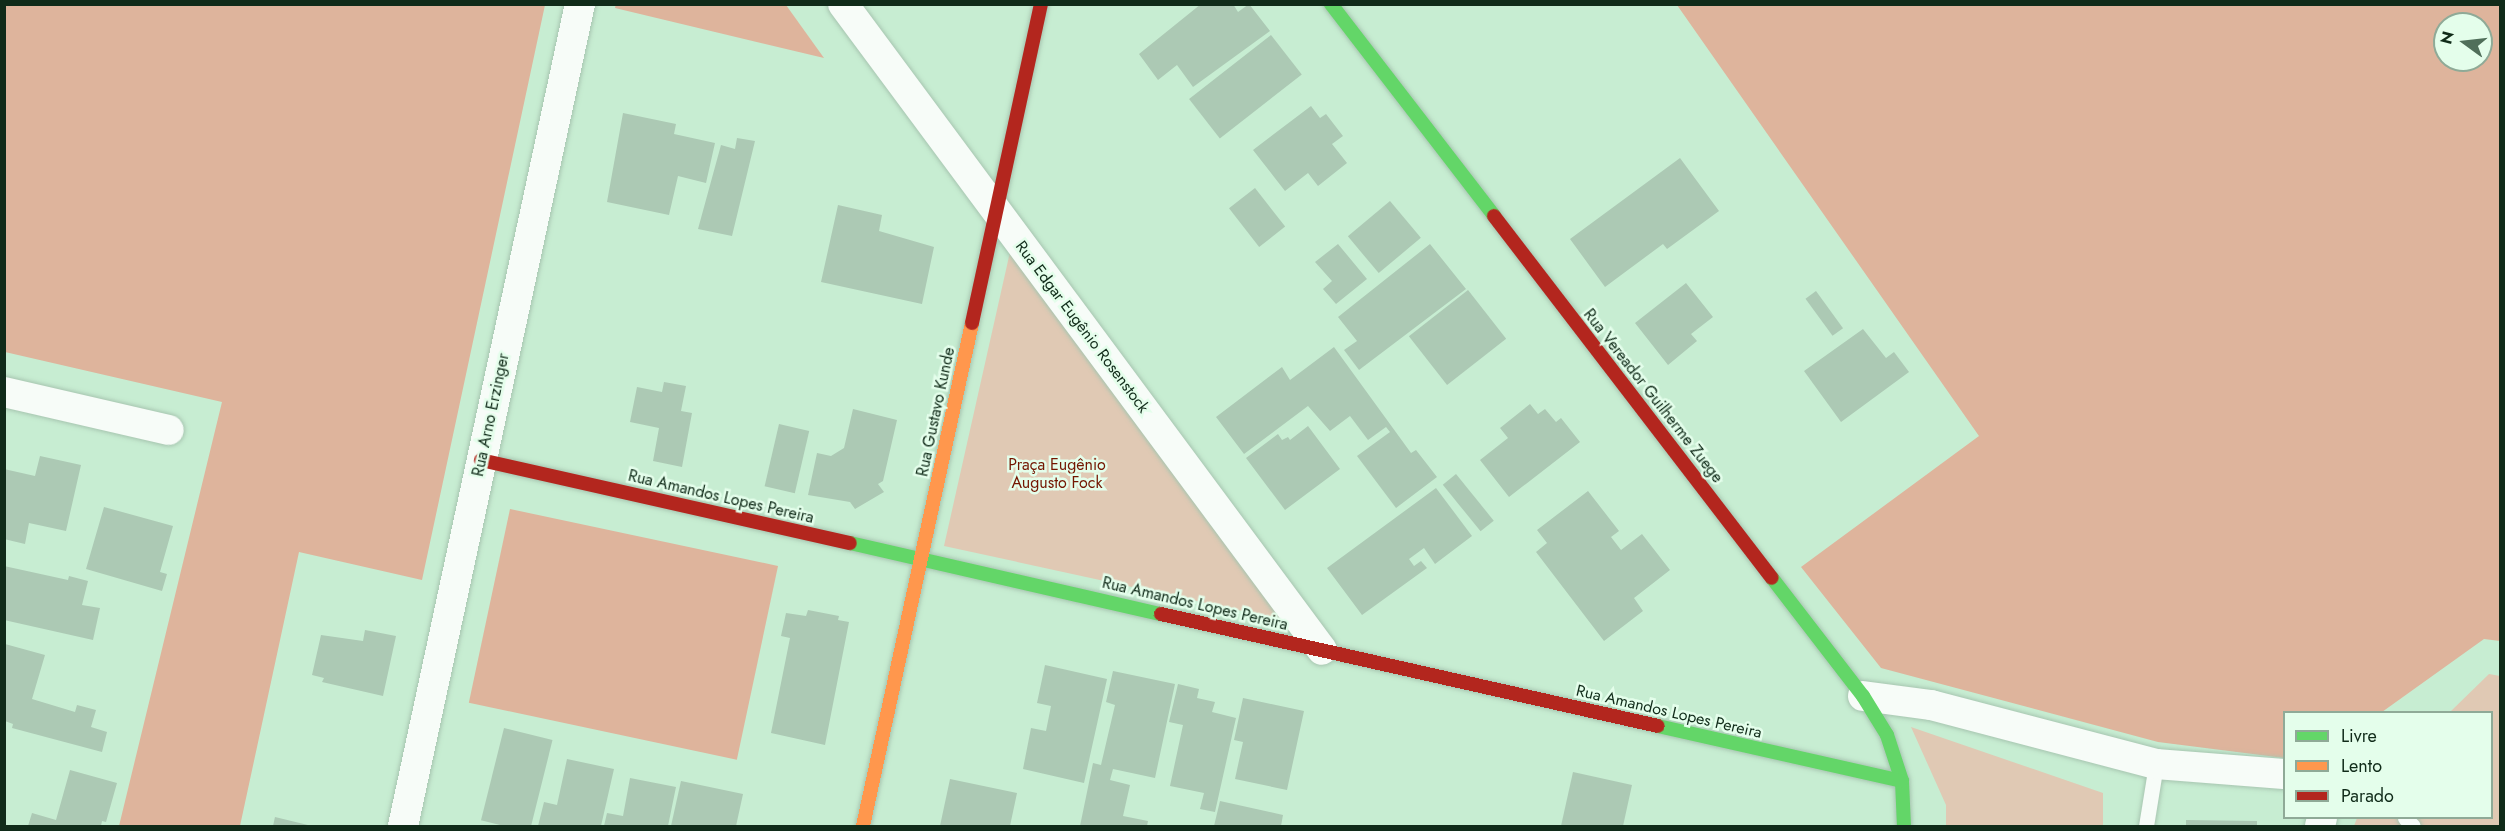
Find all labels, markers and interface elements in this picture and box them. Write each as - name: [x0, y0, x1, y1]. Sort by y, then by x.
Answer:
- north arrow: [2433, 12, 2493, 72]
- text: N: [2434, 29, 2460, 47]
- street label: Rua Edgar Eugênio Rosenstock: [1011, 237, 1153, 417]
- street label: Rua Vereador Guilherme Zuege: [1579, 305, 1727, 487]
- street label: Rua Gustavo Kunde: [913, 346, 959, 478]
- street label: Rua Arno Erzinger: [469, 352, 513, 478]
- park label: Praça Eugênio Augusto Fock: [1008, 455, 1106, 493]
- street label: Rua Amandos Lopes Pereira: [626, 466, 816, 528]
- street label: Rua Amandos Lopes Pereira: [1100, 573, 1290, 635]
- street label: Rua Amandos Lopes Pereira: [1574, 681, 1764, 743]
- legend: [2283, 711, 2493, 819]
- text: Livre: [2341, 723, 2377, 749]
- text: Lento: [2341, 753, 2382, 779]
- text: Parado: [2341, 783, 2394, 809]

